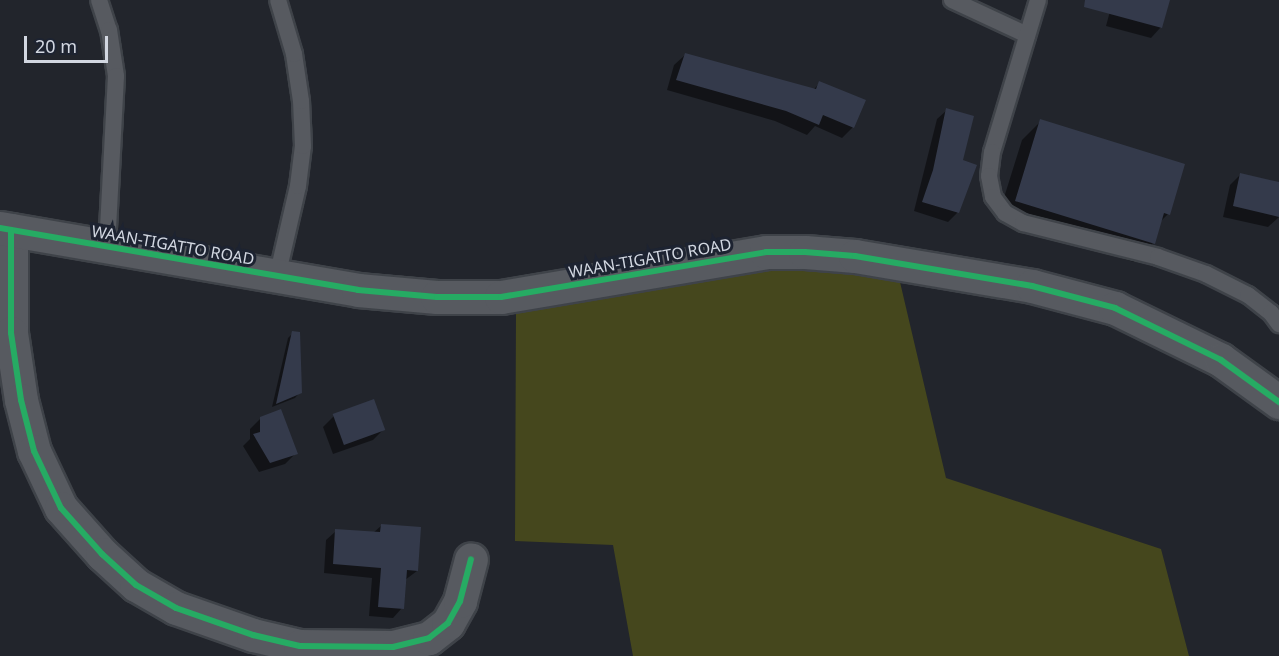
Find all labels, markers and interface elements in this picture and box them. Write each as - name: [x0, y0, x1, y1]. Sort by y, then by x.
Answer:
- scale bar: [27, 24, 111, 62]
- text: 20 m: [35, 34, 77, 58]
- street label: WAAN-TIGATTO ROAD: [90, 221, 256, 269]
- street label: WAAN-TIGATTO ROAD: [567, 234, 733, 282]

